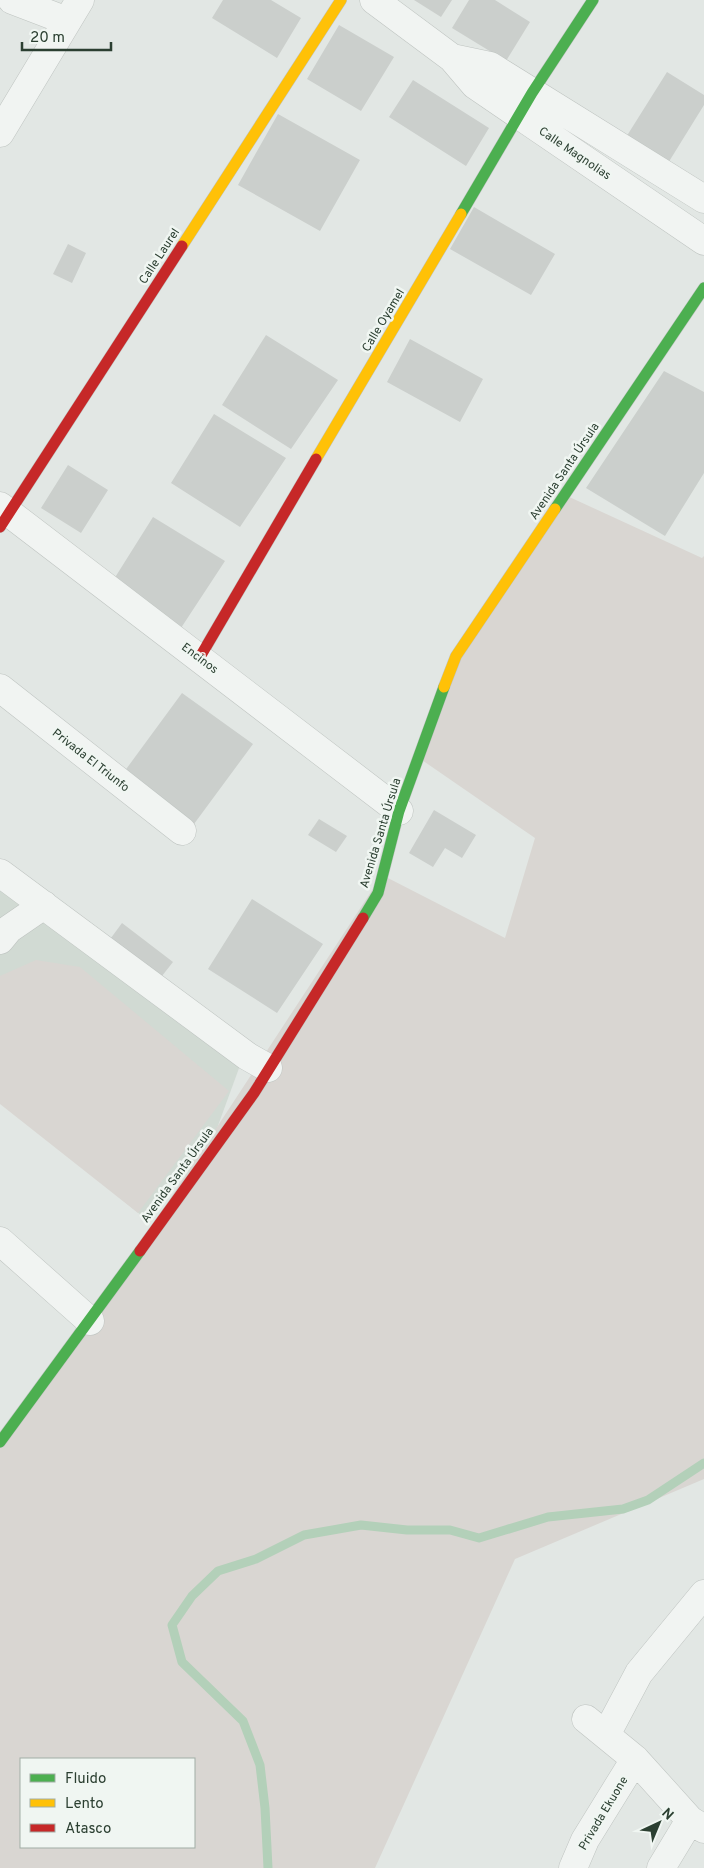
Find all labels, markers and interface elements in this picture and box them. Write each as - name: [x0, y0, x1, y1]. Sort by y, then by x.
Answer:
- scale bar: [22, 20, 111, 52]
- text: 20 m: [30, 29, 65, 48]
- street label: Calle Magnolias: [535, 124, 614, 184]
- street label: Calle Laurel: [136, 226, 184, 288]
- street label: Calle Oyamel: [359, 286, 409, 355]
- street label: Avenida Santa Úrsula: [526, 420, 603, 523]
- street label: Encinos: [178, 640, 221, 678]
- street label: Privada El Triunfo: [49, 726, 132, 796]
- street label: Avenida Santa Úrsula: [357, 776, 405, 890]
- street label: Avenida Santa Úrsula: [138, 1125, 218, 1226]
- legend: [20, 1758, 195, 1848]
- text: Fluido: [65, 1770, 106, 1789]
- street label: Privada Ekuone: [575, 1774, 632, 1853]
- text: Lento: [65, 1795, 104, 1814]
- north arrow: [634, 1798, 684, 1848]
- text: N: [657, 1805, 677, 1824]
- text: Atasco: [65, 1820, 111, 1839]

